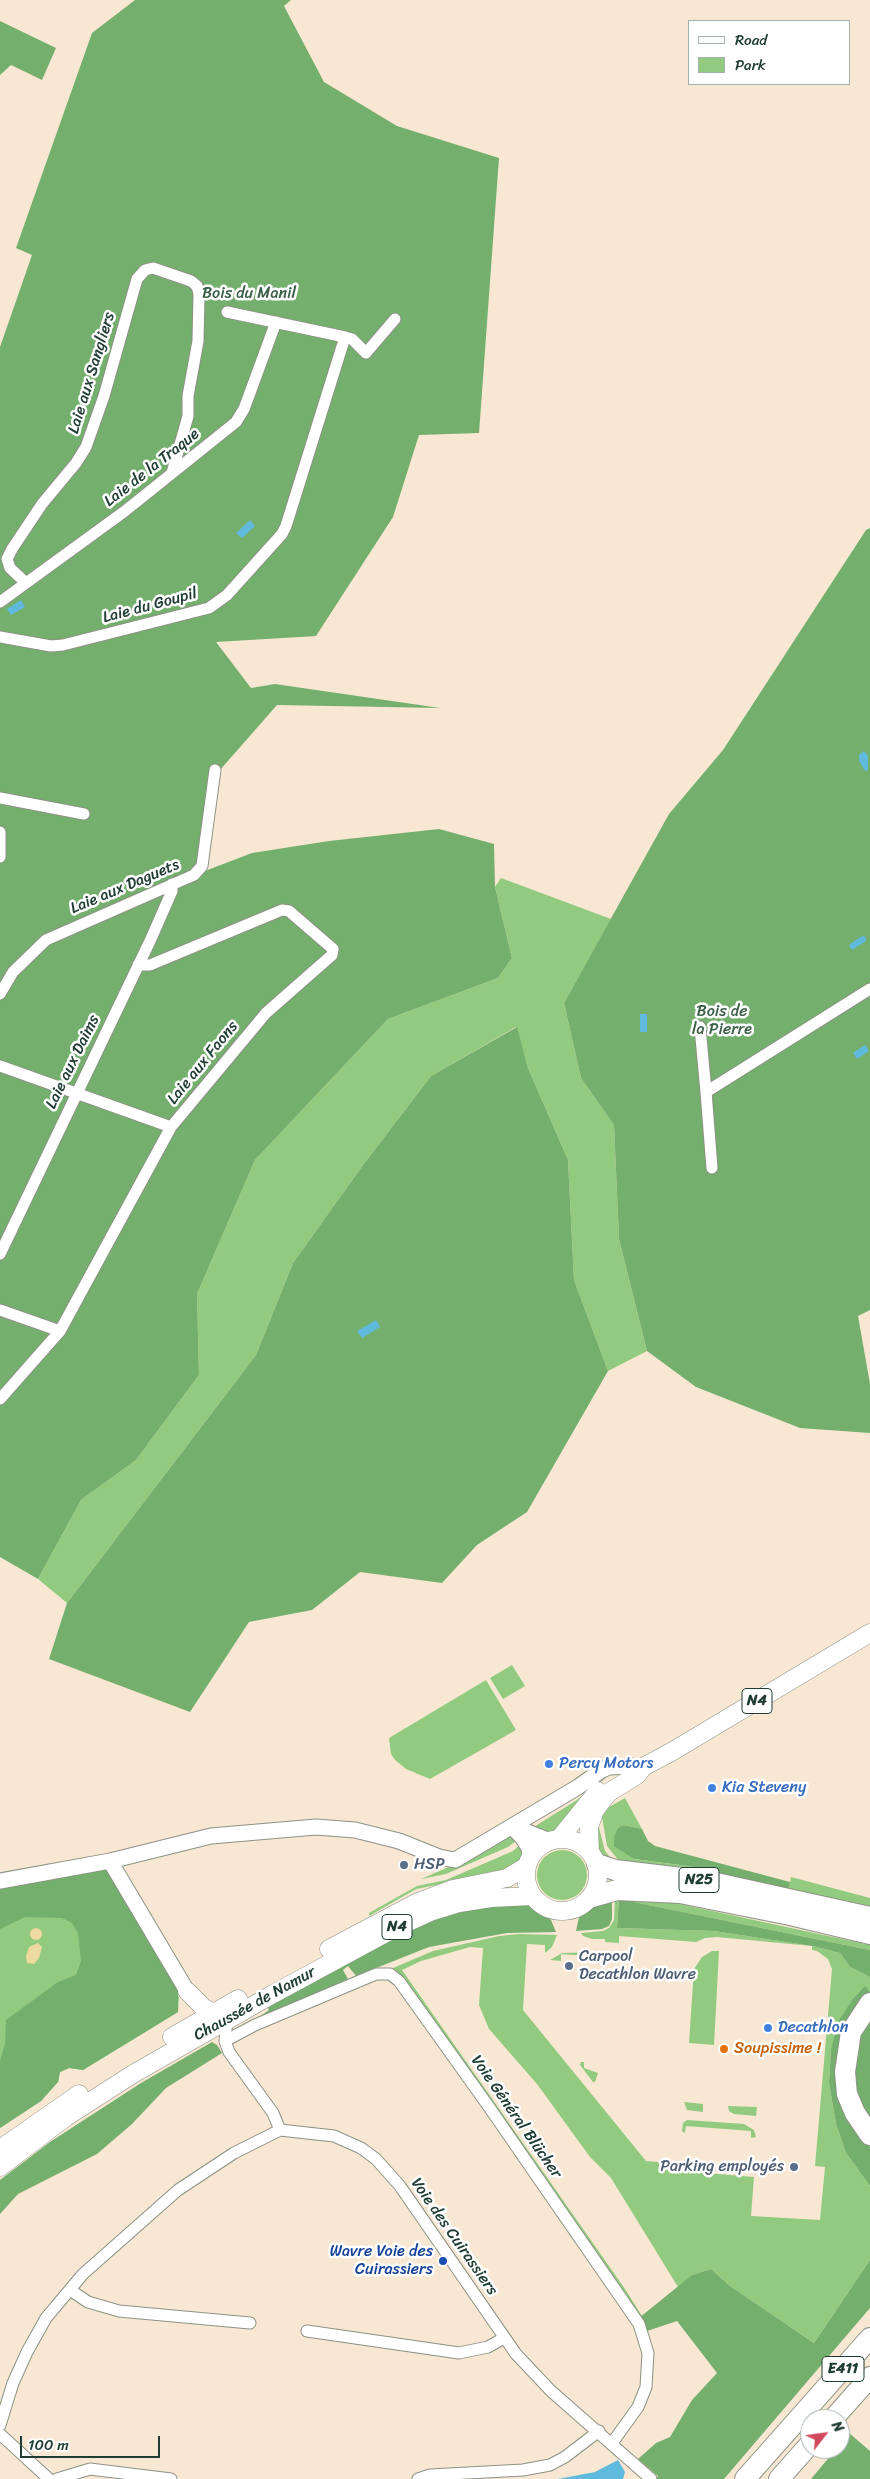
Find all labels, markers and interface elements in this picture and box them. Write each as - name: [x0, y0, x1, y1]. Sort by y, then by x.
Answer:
- legend: [688, 20, 850, 85]
- text: Road: [735, 27, 767, 53]
- text: Park: [735, 52, 766, 78]
- park label: Bois du Manil: [202, 284, 296, 304]
- street label: Laie aux Sangliers: [64, 310, 120, 436]
- street label: Laie de la Traque: [101, 425, 203, 511]
- street label: Laie du Goupil: [101, 584, 199, 628]
- street label: Laie aux Daguets: [68, 855, 182, 919]
- park label: Bois de la Pierre: [692, 1002, 752, 1040]
- street label: Laie aux Daims: [42, 1012, 104, 1112]
- street label: Laie aux Faons: [164, 1018, 242, 1108]
- road number: N4: [742, 1688, 772, 1714]
- place label: Percy Motors: [559, 1754, 653, 1774]
- marker: Percy Motors: [543, 1758, 555, 1770]
- place label: Kia Steveny: [722, 1778, 806, 1798]
- marker: Kia Steveny: [706, 1782, 718, 1794]
- place label: HSP: [414, 1855, 445, 1875]
- marker: HSP: [398, 1859, 410, 1871]
- road number: N25: [679, 1868, 719, 1892]
- road number: N4: [382, 1914, 412, 1940]
- place label: Carpool Decathlon Wavre: [579, 1947, 696, 1985]
- marker: Carpool Decathlon Wavre: [563, 1960, 575, 1972]
- street label: Chaussée de Namur: [191, 1963, 319, 2045]
- place label: Decathlon: [778, 2018, 848, 2038]
- marker: Decathlon: [762, 2022, 774, 2034]
- place label: Soupissime !: [734, 2039, 821, 2059]
- marker: Soupissime !: [718, 2043, 730, 2055]
- street label: Voie Général Blücher: [466, 2052, 566, 2182]
- place label: Parking employés: [660, 2157, 784, 2177]
- marker: Parking employés: [788, 2161, 800, 2173]
- street label: Voie des Cuirassiers: [406, 2175, 502, 2299]
- place label: Wavre Voie des Cuirassiers: [330, 2242, 433, 2280]
- marker: Wavre Voie des Cuirassiers: [437, 2255, 449, 2267]
- road number: E411: [822, 2356, 864, 2382]
- north arrow: [800, 2409, 850, 2459]
- text: N: [824, 2416, 851, 2437]
- scale bar: [22, 2426, 162, 2458]
- text: 100 m: [28, 2432, 69, 2458]

